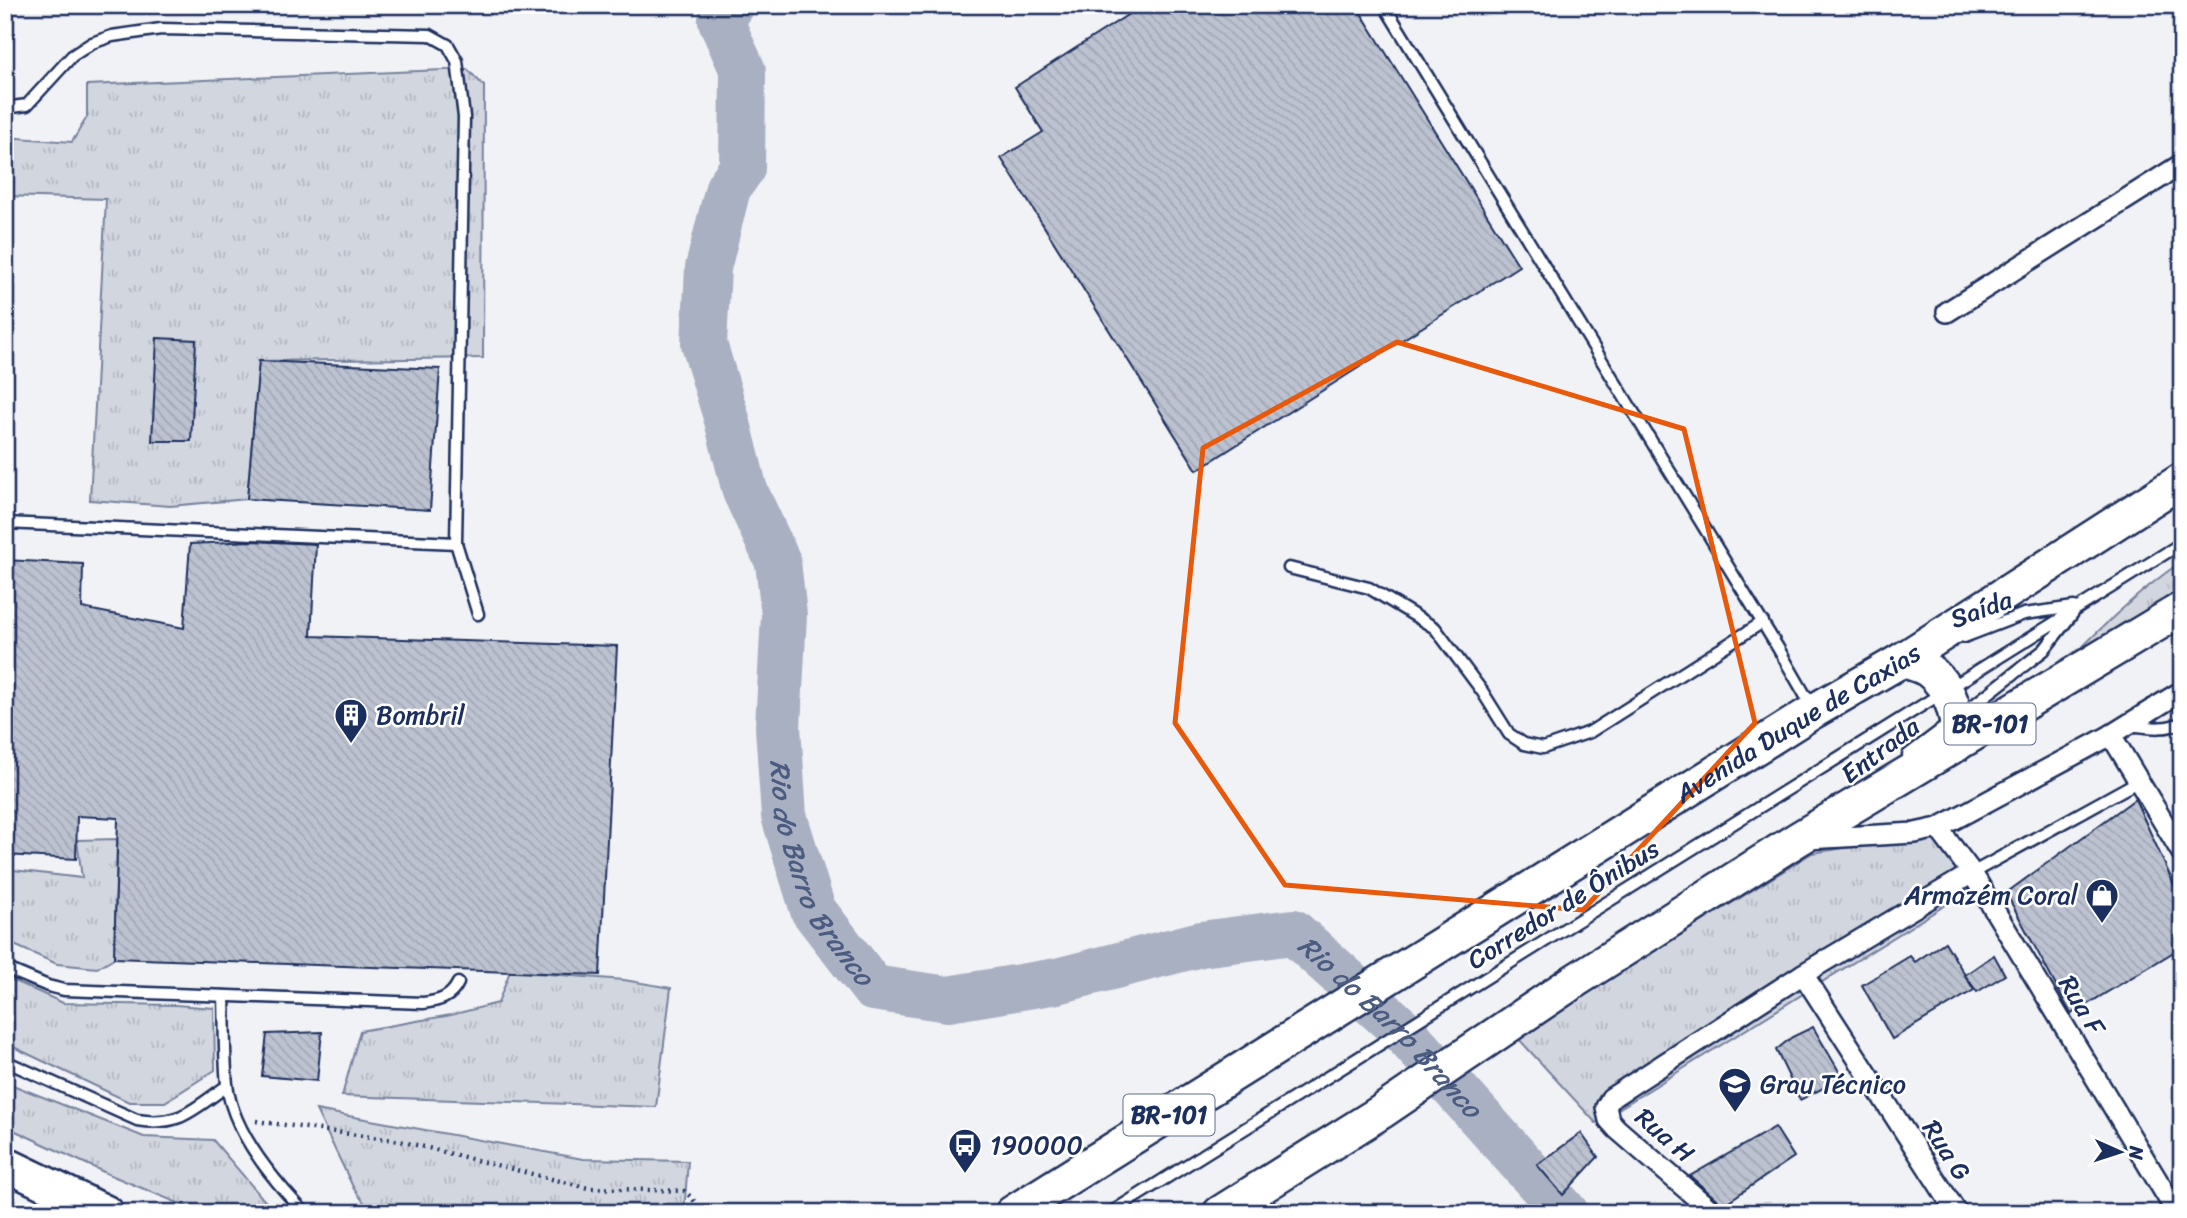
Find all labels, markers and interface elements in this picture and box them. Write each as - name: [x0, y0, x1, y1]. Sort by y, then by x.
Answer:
- street label: Saída: [1943, 576, 2020, 641]
- street label: Avenida Duque de Caxias: [1665, 630, 1931, 816]
- place label: Bombril: [376, 692, 465, 738]
- building icon: Bombril: [332, 696, 370, 745]
- street label: Entrada: [1830, 704, 1931, 796]
- road number: BR-101: [1944, 704, 2036, 744]
- water label: Rio do Barro Branco: [756, 758, 889, 999]
- street label: Corredor de Ônibus: [1457, 826, 1669, 982]
- place label: Armazém Coral: [1903, 872, 2079, 918]
- shop icon: Armazém Coral: [2083, 876, 2121, 925]
- water label: Rio do Barro Branco: [1286, 923, 1497, 1132]
- street label: Rua F: [2046, 966, 2119, 1046]
- place label: Grau Técnico: [1760, 1061, 1906, 1107]
- school or university icon: Grau Técnico: [1716, 1065, 1754, 1114]
- road number: BR-101: [1124, 1094, 1214, 1135]
- street label: Rua H: [1624, 1095, 1706, 1175]
- street label: Rua G: [1910, 1110, 1984, 1190]
- north arrow: [2086, 1116, 2156, 1186]
- place label: 190000: [990, 1122, 1083, 1168]
- bus stop icon: 190000: [946, 1126, 984, 1175]
- text: N: [2120, 1144, 2153, 1161]

